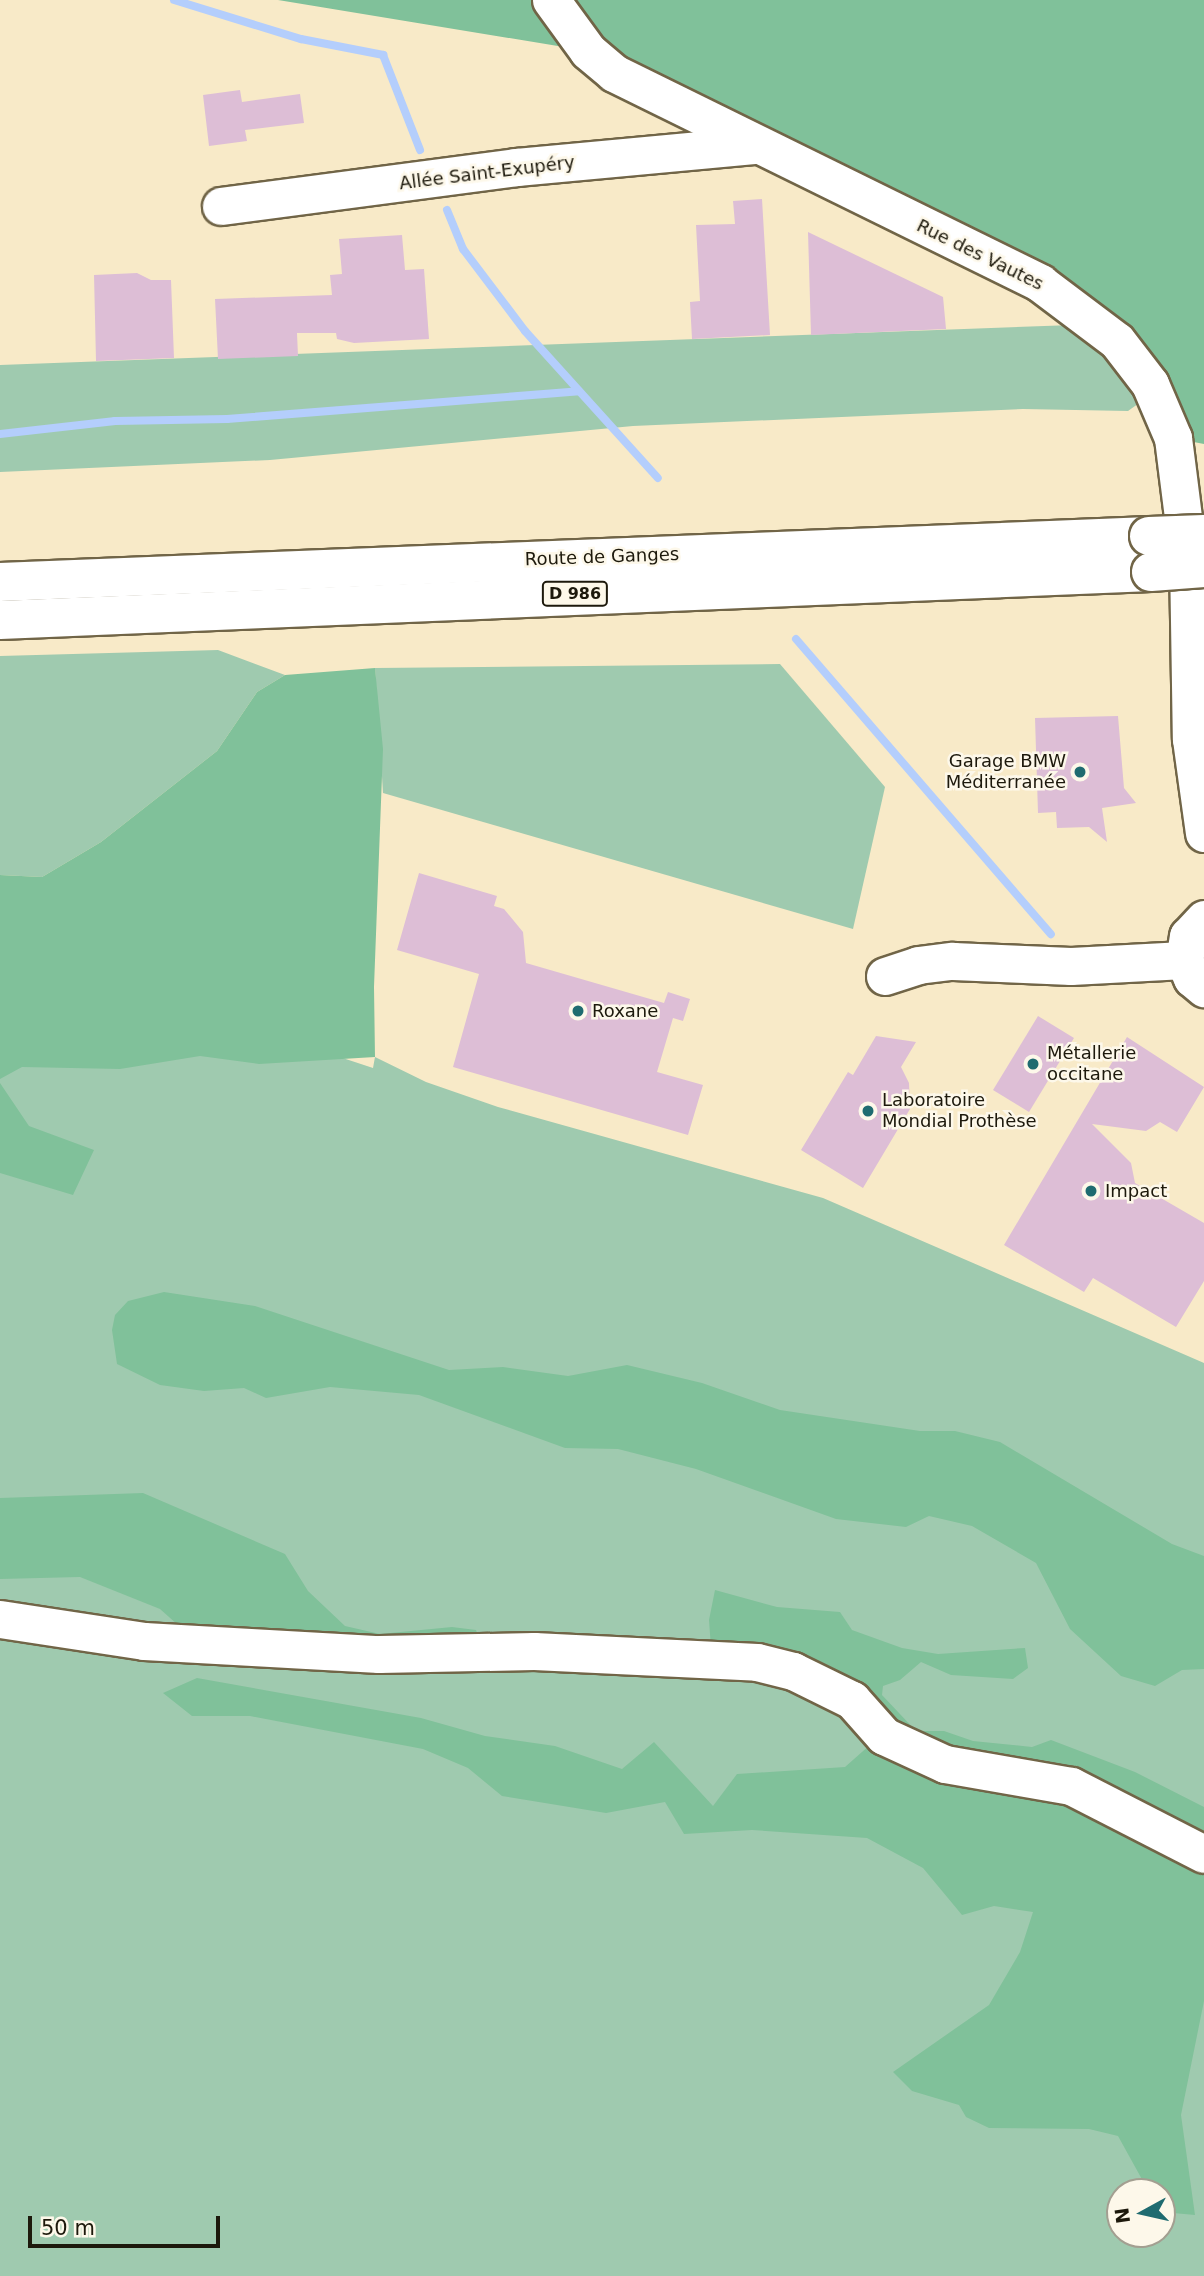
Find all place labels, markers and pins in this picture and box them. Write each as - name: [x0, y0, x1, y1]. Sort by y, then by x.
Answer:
- place label: Garage BMW Méditerranée: [946, 751, 1066, 794]
- marker: Garage BMW Méditerranée: [1072, 764, 1088, 780]
- place label: Roxane: [592, 1000, 658, 1022]
- marker: Roxane: [570, 1003, 586, 1019]
- place label: Métallerie occitane: [1047, 1043, 1136, 1086]
- marker: Métallerie occitane: [1025, 1056, 1041, 1072]
- place label: Laboratoire Mondial Prothèse: [882, 1090, 1037, 1132]
- marker: Laboratoire Mondial Prothèse: [860, 1103, 876, 1119]
- place label: Impact: [1105, 1180, 1167, 1202]
- marker: Impact: [1083, 1183, 1099, 1199]

